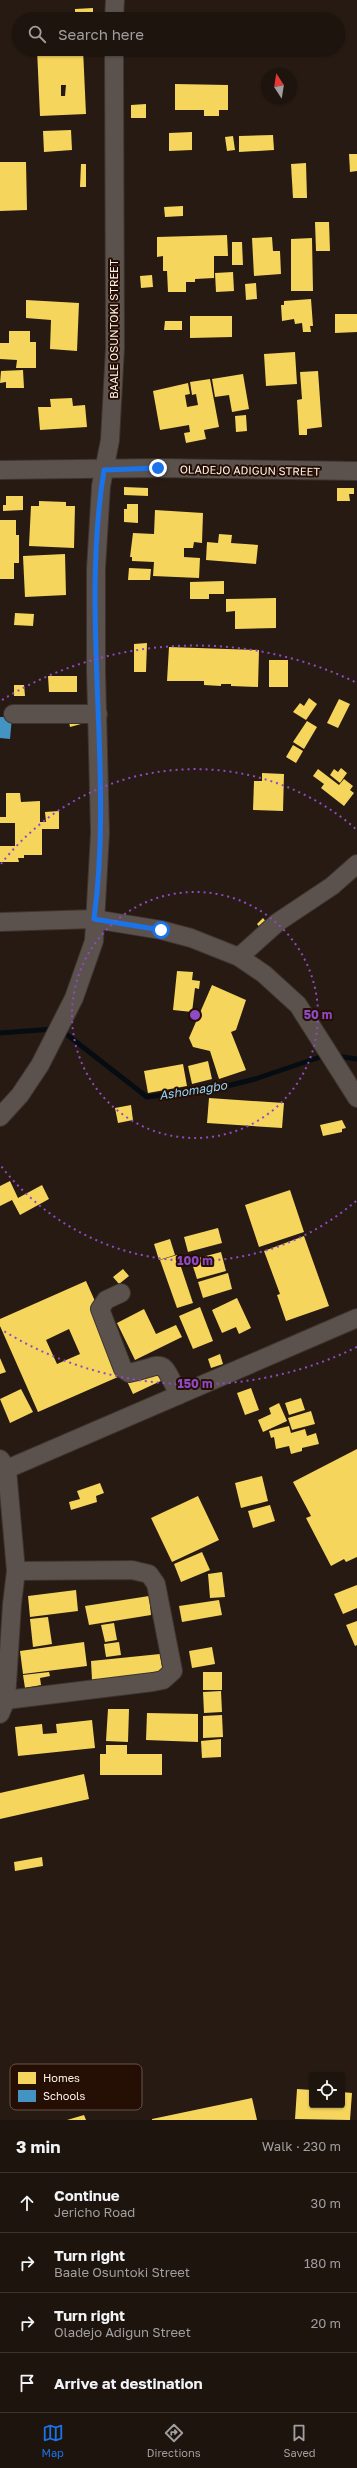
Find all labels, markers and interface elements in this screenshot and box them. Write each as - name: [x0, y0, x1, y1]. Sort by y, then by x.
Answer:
- search box: [12, 12, 345, 56]
- icon: search: [26, 23, 48, 45]
- text: Search here: [58, 25, 144, 43]
- north arrow: [261, 68, 297, 104]
- street label: BAALE OSUNTOKI STREET: [107, 259, 120, 399]
- route end: [149, 459, 167, 477]
- street label: OLADEJO ADIGUN STREET: [180, 462, 321, 478]
- route start: [152, 921, 170, 939]
- text: 50 m: [304, 1007, 332, 1022]
- centre of rings: [188, 1008, 202, 1022]
- water label: Ashomagbo: [158, 1077, 229, 1103]
- text: 100 m: [177, 1253, 213, 1268]
- text: 150 m: [178, 1376, 212, 1391]
- legend: [10, 2064, 142, 2110]
- text: Homes: [43, 2071, 80, 2084]
- map controls: [309, 2072, 345, 2108]
- button: locate: [309, 2072, 345, 2108]
- text: Schools: [43, 2089, 86, 2102]
- text: 3 min: [16, 2136, 60, 2157]
- text: Walk · 230 m: [262, 2138, 341, 2154]
- text: Continue: [54, 2186, 120, 2204]
- icon: ahead: [16, 2192, 38, 2214]
- text: 30 m: [311, 2195, 341, 2211]
- text: Jericho Road: [54, 2204, 135, 2220]
- text: Turn right: [54, 2246, 125, 2264]
- icon: right: [16, 2252, 38, 2274]
- text: 180 m: [304, 2255, 341, 2271]
- text: Baale Osuntoki Street: [54, 2264, 190, 2280]
- text: Turn right: [54, 2306, 125, 2324]
- icon: right: [16, 2312, 38, 2334]
- text: 20 m: [311, 2315, 341, 2331]
- text: Oladejo Adigun Street: [54, 2324, 191, 2340]
- icon: arrive: [16, 2372, 38, 2394]
- text: Arrive at destination: [54, 2374, 203, 2392]
- tab: Map: [41, 2422, 64, 2459]
- tab: Directions: [147, 2422, 201, 2459]
- tab: Saved: [283, 2422, 316, 2459]

